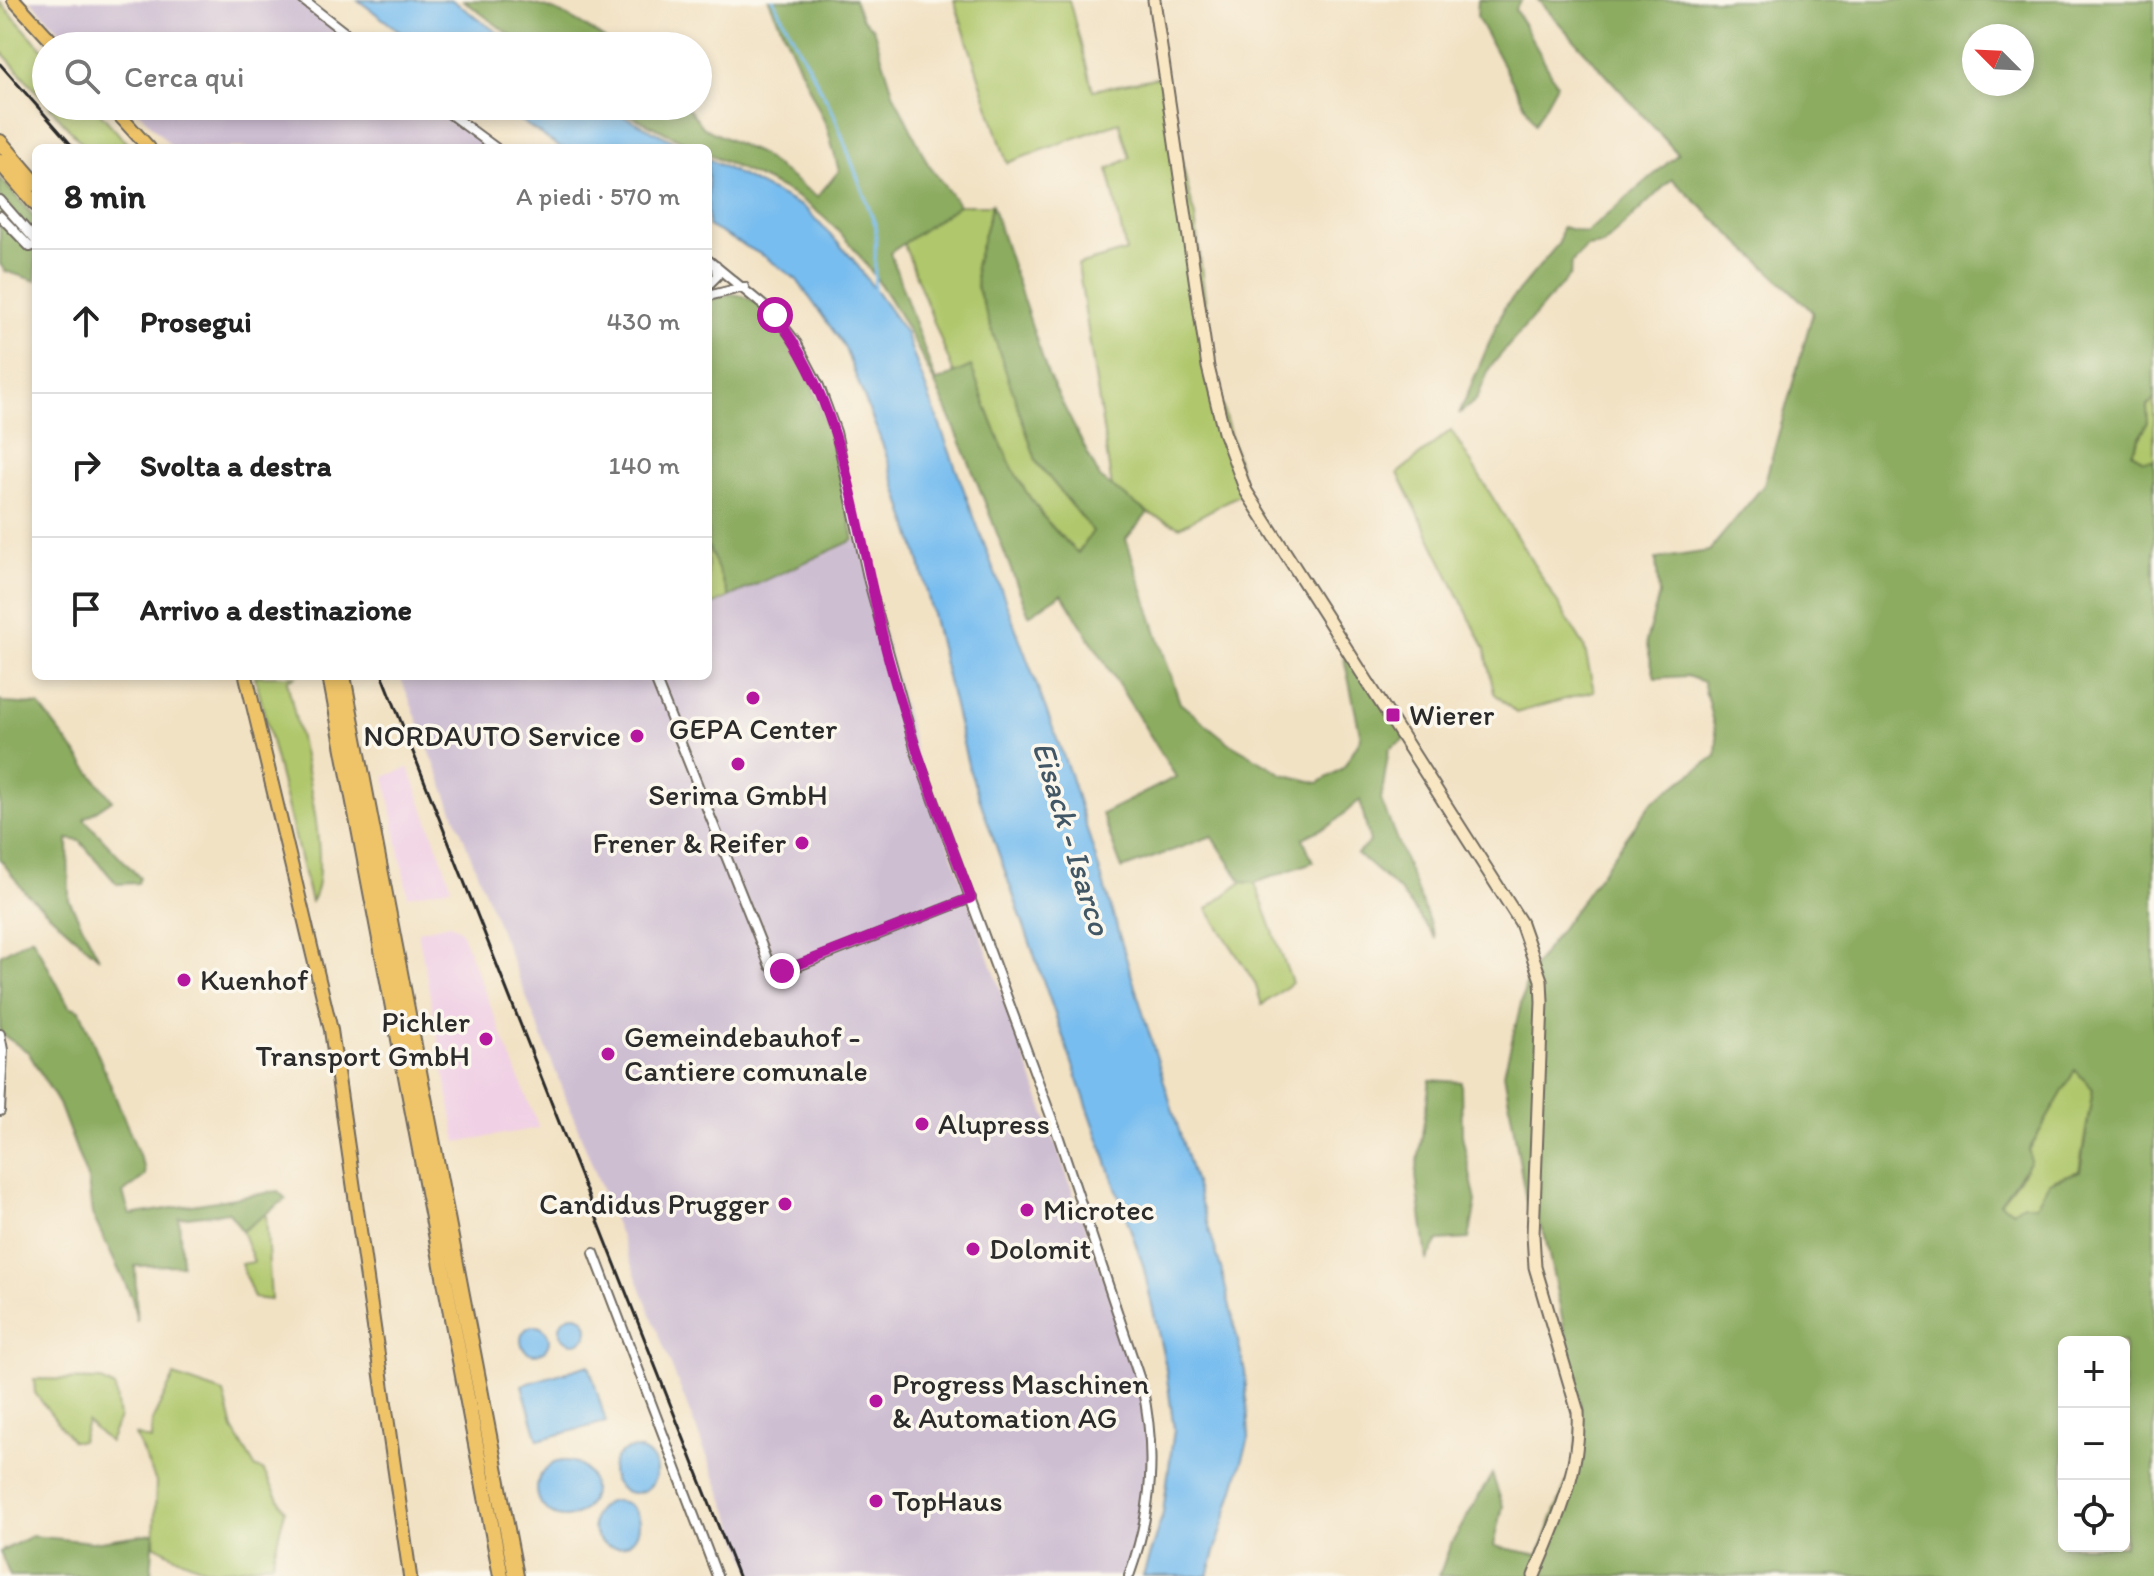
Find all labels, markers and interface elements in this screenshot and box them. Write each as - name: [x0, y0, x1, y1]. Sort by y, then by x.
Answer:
- north arrow: [1962, 24, 2034, 96]
- search box: [32, 32, 712, 120]
- icon: search: [60, 54, 104, 98]
- text: Cerca qui: [124, 58, 244, 95]
- text: 8 min: [64, 176, 146, 217]
- text: A piedi · 570 m: [516, 180, 680, 212]
- route start: [757, 297, 793, 333]
- icon: ahead: [64, 299, 108, 343]
- text: Prosegui: [140, 303, 252, 340]
- text: 430 m: [606, 305, 680, 337]
- icon: right: [64, 443, 108, 487]
- text: Svolta a destra: [140, 447, 331, 484]
- text: 140 m: [609, 449, 680, 481]
- icon: arrive: [64, 587, 108, 631]
- text: Arrivo a destinazione: [140, 591, 412, 628]
- marker: GEPA Center: [744, 689, 762, 707]
- place label: Wierer: [1409, 696, 1495, 733]
- marker: Wierer: [1384, 706, 1402, 724]
- place label: GEPA Center: [669, 710, 837, 747]
- place label: NORDAUTO Service: [363, 717, 621, 754]
- marker: NORDAUTO Service: [628, 727, 646, 745]
- water label: Eisack - Isarco: [1025, 737, 1120, 941]
- marker: Serima GmbH: [729, 755, 747, 773]
- place label: Serima GmbH: [648, 776, 828, 813]
- place label: Frener & Reifer: [592, 824, 787, 861]
- marker: Frener & Reifer: [793, 834, 811, 852]
- route end: [764, 953, 800, 989]
- place label: Kuenhof: [200, 961, 309, 998]
- marker: Kuenhof: [175, 971, 193, 989]
- place label: Pichler Transport GmbH: [256, 1003, 470, 1074]
- place label: Gemeindebauhof - Cantiere comunale: [624, 1018, 868, 1089]
- marker: Pichler Transport GmbH: [477, 1030, 495, 1048]
- marker: Gemeindebauhof - Cantiere comunale: [599, 1045, 617, 1063]
- place label: Alupress: [938, 1105, 1050, 1142]
- marker: Alupress: [913, 1115, 931, 1133]
- place label: Candidus Prugger: [539, 1185, 770, 1222]
- place label: Microtec: [1043, 1191, 1155, 1228]
- marker: Candidus Prugger: [776, 1195, 794, 1213]
- marker: Microtec: [1018, 1201, 1036, 1219]
- place label: Dolomit: [989, 1230, 1091, 1267]
- marker: Dolomit: [964, 1240, 982, 1258]
- map controls: [2058, 1336, 2130, 1552]
- button: +: [2058, 1336, 2130, 1408]
- place label: Progress Maschinen & Automation AG: [892, 1365, 1149, 1436]
- marker: Progress Maschinen & Automation AG: [867, 1392, 885, 1410]
- button: −: [2058, 1408, 2130, 1480]
- button: locate: [2058, 1480, 2130, 1552]
- place label: TopHaus: [892, 1482, 1003, 1519]
- marker: TopHaus: [867, 1492, 885, 1510]

